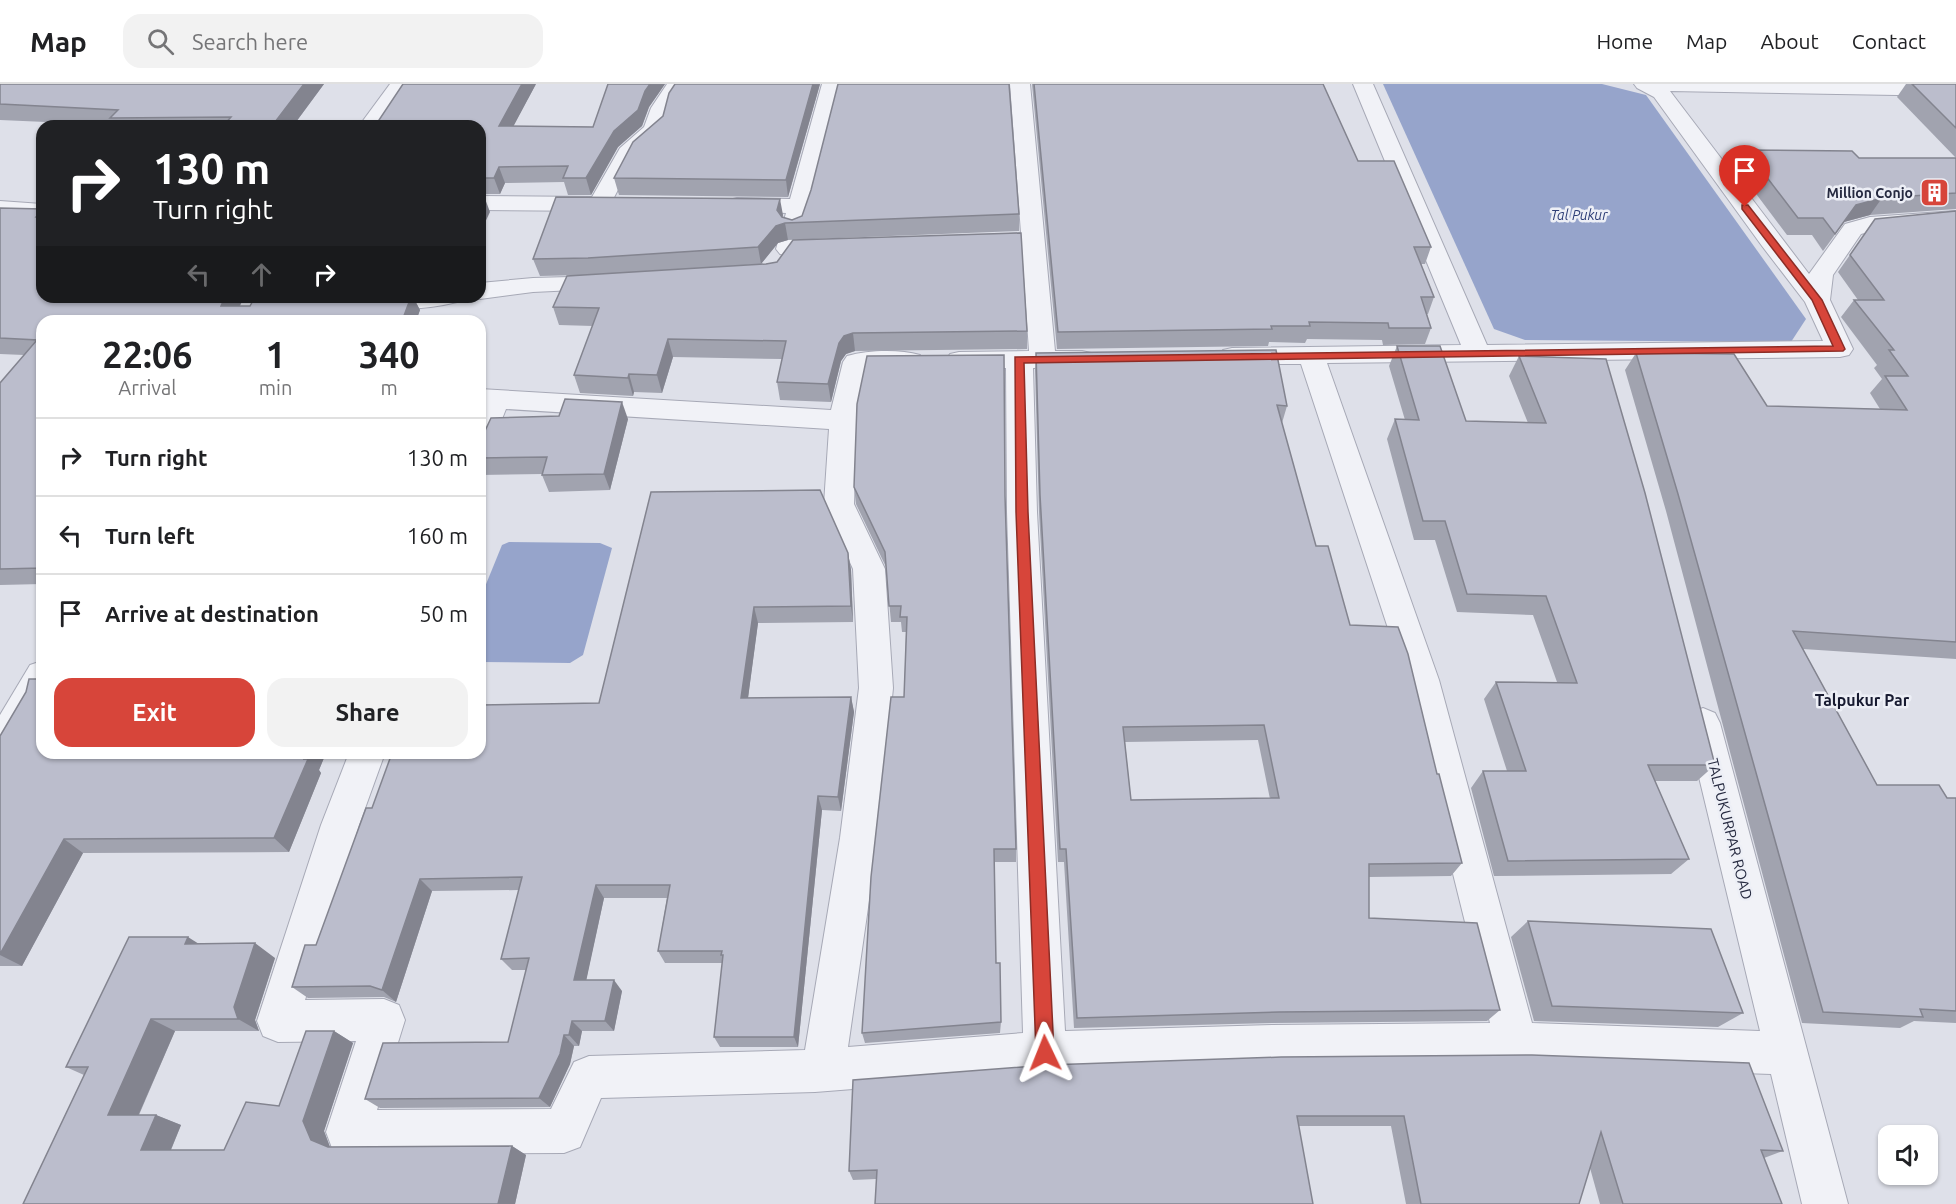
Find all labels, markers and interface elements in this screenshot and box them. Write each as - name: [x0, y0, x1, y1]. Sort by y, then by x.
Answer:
- search box: [123, 14, 543, 68]
- icon: search: [144, 25, 177, 58]
- text: Map: [30, 26, 87, 57]
- text: Search here: [192, 29, 308, 54]
- text: Home: [1596, 29, 1653, 53]
- text: Map: [1686, 29, 1727, 53]
- text: About: [1760, 29, 1819, 53]
- text: Contact: [1852, 29, 1926, 53]
- icon: right: [54, 144, 132, 222]
- text: 130 m: [153, 145, 270, 192]
- pin: [1719, 145, 1770, 207]
- icon: arrive: [1728, 154, 1761, 187]
- building icon: Million Conjo: [1918, 177, 1950, 209]
- place label: Million Conjo: [1827, 185, 1913, 201]
- text: Turn right: [153, 194, 273, 224]
- water label: Tal Pukur: [1550, 207, 1608, 223]
- icon: left: [182, 258, 215, 291]
- icon: ahead: [245, 258, 278, 291]
- icon: right: [308, 258, 341, 291]
- text: 22:06: [102, 334, 192, 375]
- text: 1: [265, 334, 286, 375]
- text: 340: [359, 334, 420, 375]
- text: Arrival: [118, 376, 177, 399]
- text: min: [259, 376, 292, 399]
- text: m: [381, 376, 398, 399]
- icon: right: [54, 441, 87, 474]
- text: Turn right: [105, 445, 207, 470]
- text: 130 m: [407, 445, 468, 470]
- icon: left: [54, 519, 87, 552]
- text: Turn left: [105, 523, 195, 548]
- text: 160 m: [407, 523, 468, 548]
- icon: arrive: [54, 597, 87, 630]
- text: Arrive at destination: [105, 601, 319, 626]
- text: 50 m: [419, 601, 468, 626]
- button: Exit: [54, 678, 255, 747]
- button: Share: [267, 678, 468, 747]
- district label: Talpukur Par: [1815, 691, 1910, 709]
- street label: TALPUKURPAR ROAD: [1704, 757, 1756, 901]
- position arrow: [1013, 1021, 1077, 1085]
- map controls: [1878, 1125, 1938, 1185]
- button: sound: [1878, 1125, 1938, 1185]

